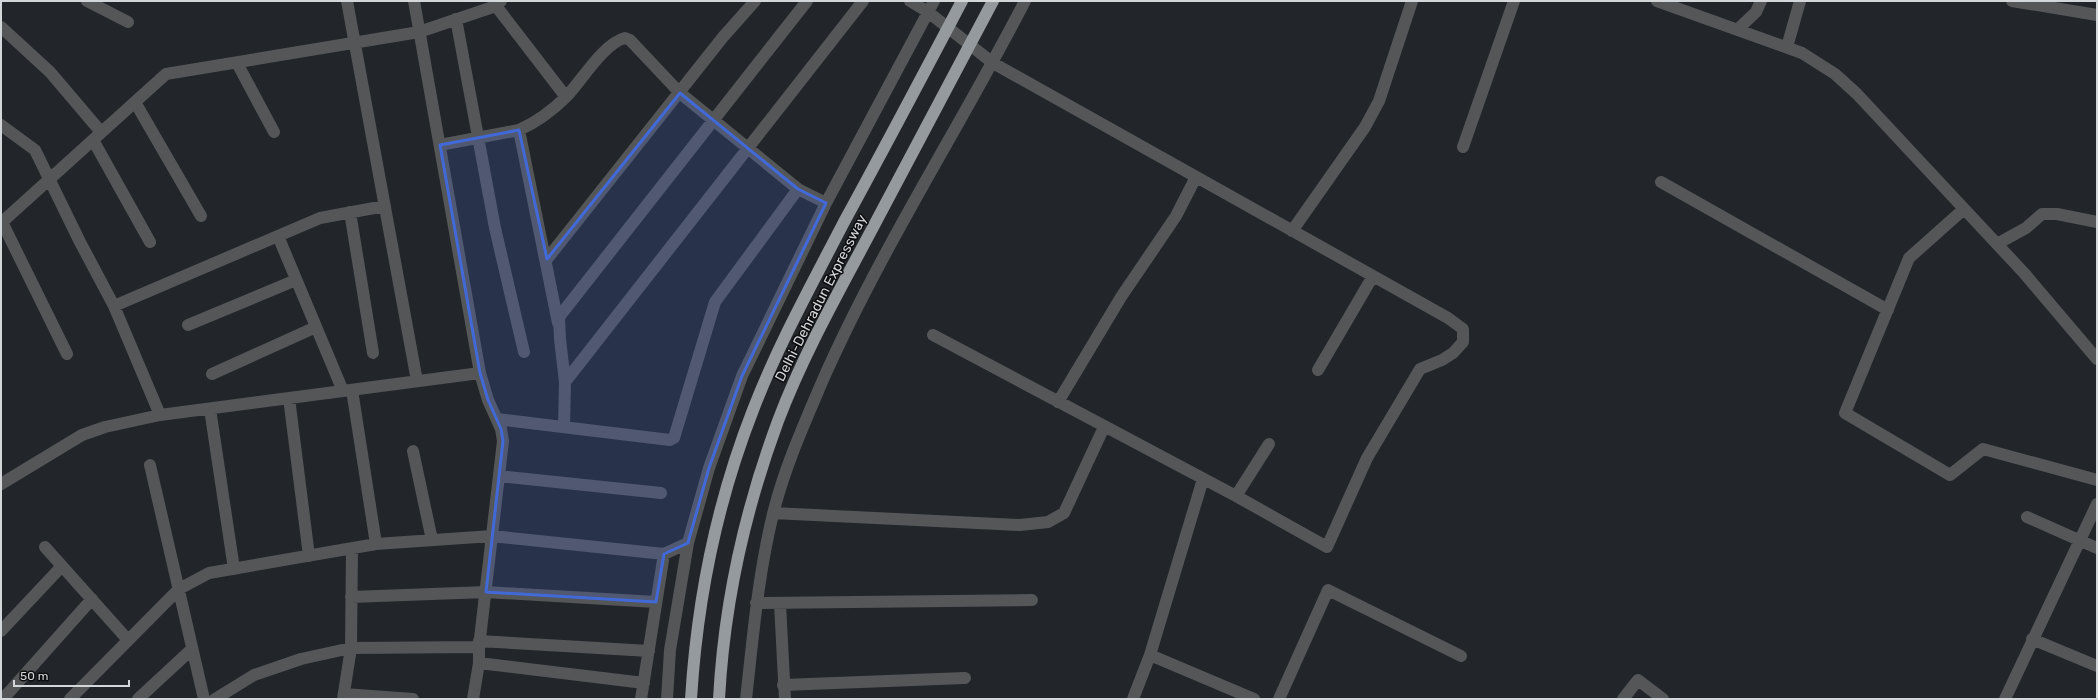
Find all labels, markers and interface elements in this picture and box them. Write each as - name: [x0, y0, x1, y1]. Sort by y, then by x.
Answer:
- street label: Delhi-Dehradun Expressway: [771, 212, 871, 384]
- scale bar: [14, 662, 129, 688]
- text: 50 m: [20, 669, 48, 683]

